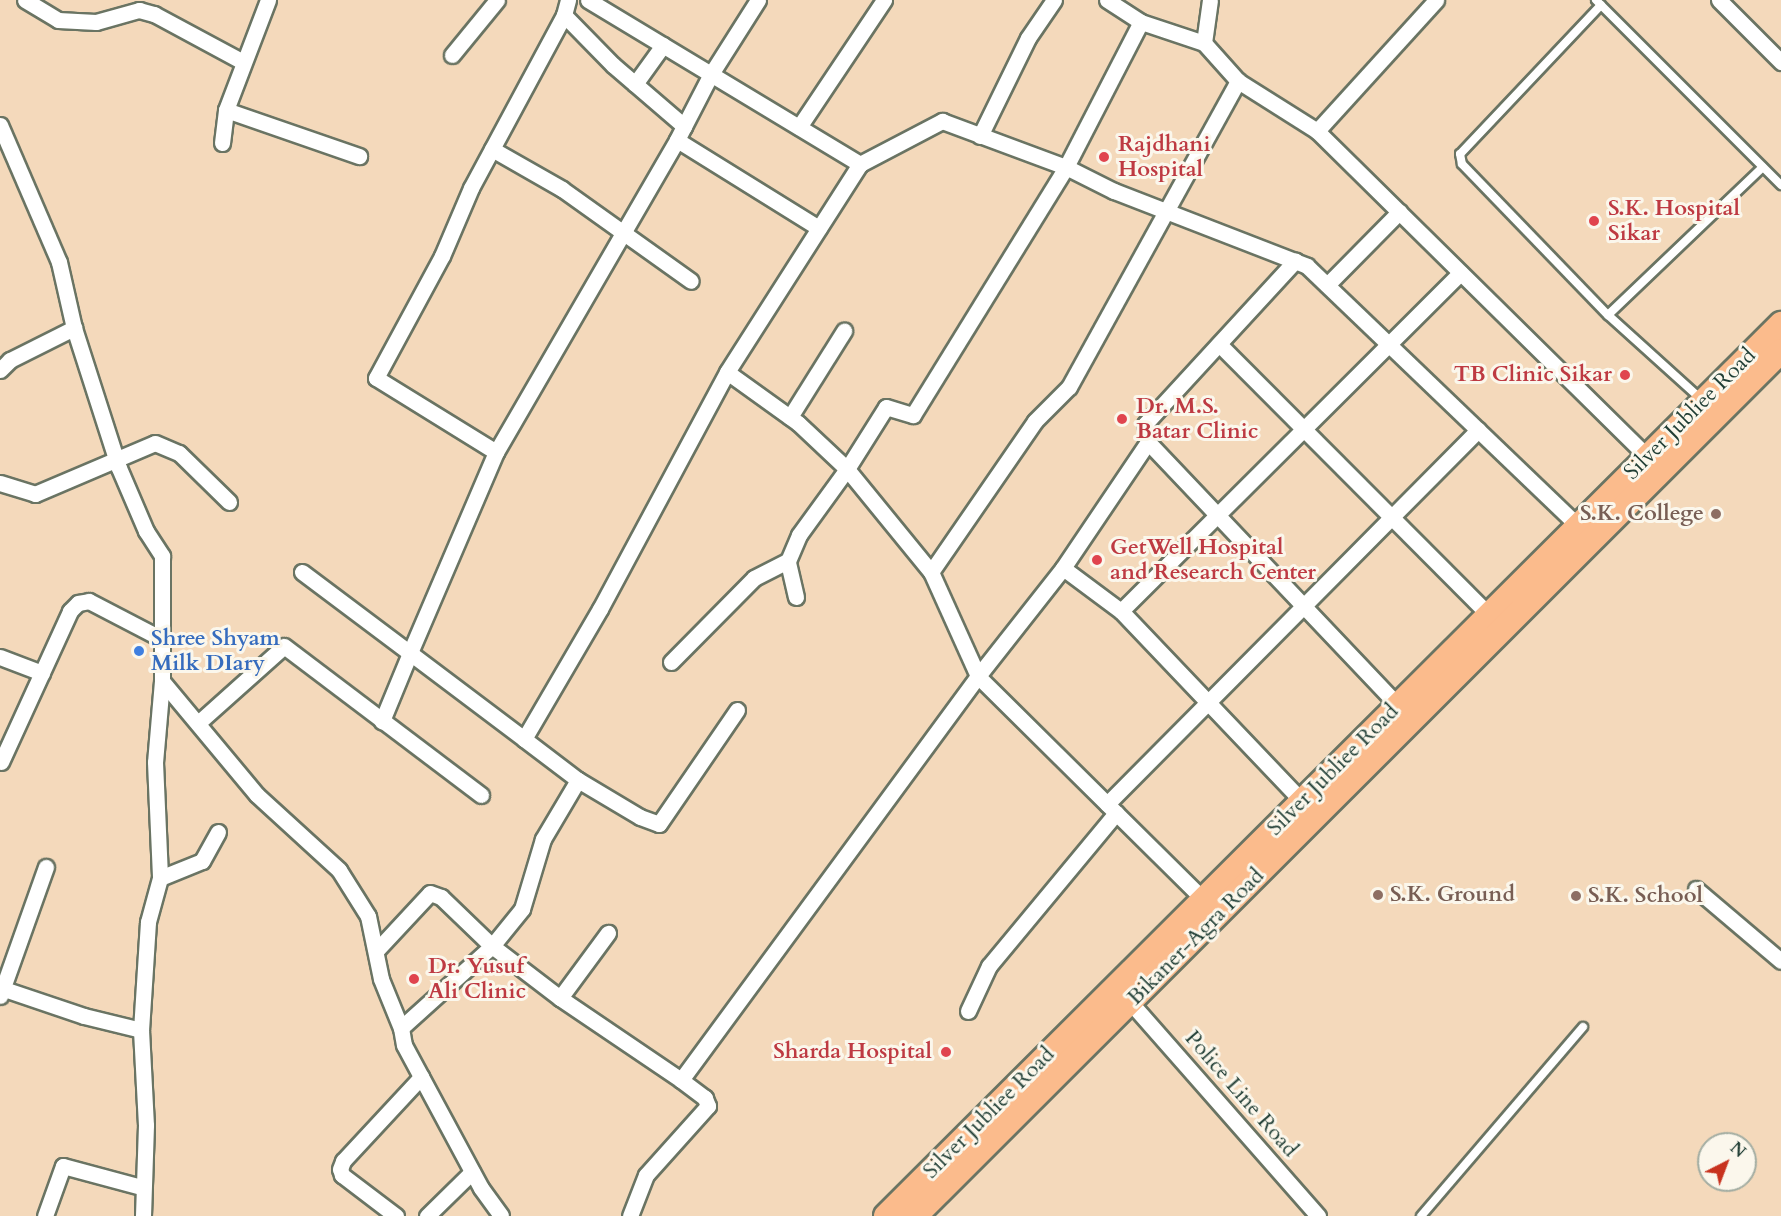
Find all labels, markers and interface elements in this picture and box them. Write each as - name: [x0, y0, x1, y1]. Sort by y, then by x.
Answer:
- place label: Rajdhani Hospital: [1118, 131, 1210, 182]
- marker: Rajdhani Hospital: [1095, 148, 1113, 166]
- place label: S.K. Hospital Sikar: [1608, 195, 1740, 246]
- marker: S.K. Hospital Sikar: [1585, 212, 1603, 230]
- street label: Silver Jubliee Road: [1619, 343, 1761, 485]
- place label: TB Clinic Sikar: [1454, 362, 1612, 388]
- marker: TB Clinic Sikar: [1616, 366, 1634, 384]
- place label: Dr. M.S. Batar Clinic: [1136, 393, 1258, 445]
- marker: Dr. M.S. Batar Clinic: [1113, 410, 1131, 428]
- place label: S.K. College: [1580, 501, 1704, 527]
- marker: S.K. College: [1709, 507, 1723, 521]
- place label: GetWell Hospital and Research Center: [1110, 534, 1316, 586]
- marker: GetWell Hospital and Research Center: [1088, 551, 1106, 569]
- place label: Shree Shyam Milk DIary: [151, 625, 280, 676]
- marker: Shree Shyam Milk DIary: [132, 644, 146, 658]
- street label: Silver Jubliee Road: [1262, 699, 1404, 841]
- street label: Bikaner-Agra Road: [1122, 863, 1270, 1011]
- place label: S.K. Ground: [1390, 882, 1515, 908]
- place label: S.K. School: [1588, 883, 1703, 909]
- marker: S.K. Ground: [1371, 888, 1385, 902]
- marker: S.K. School: [1569, 889, 1583, 903]
- place label: Dr. Yusuf Ali Clinic: [428, 953, 526, 1004]
- marker: Dr. Yusuf Ali Clinic: [405, 970, 423, 988]
- street label: Police Line Road: [1179, 1025, 1303, 1163]
- place label: Sharda Hospital: [773, 1039, 932, 1065]
- street label: Silver Jubliee Road: [918, 1042, 1060, 1184]
- marker: Sharda Hospital: [937, 1043, 955, 1061]
- north arrow: [1697, 1132, 1757, 1192]
- text: N: [1725, 1137, 1750, 1163]

